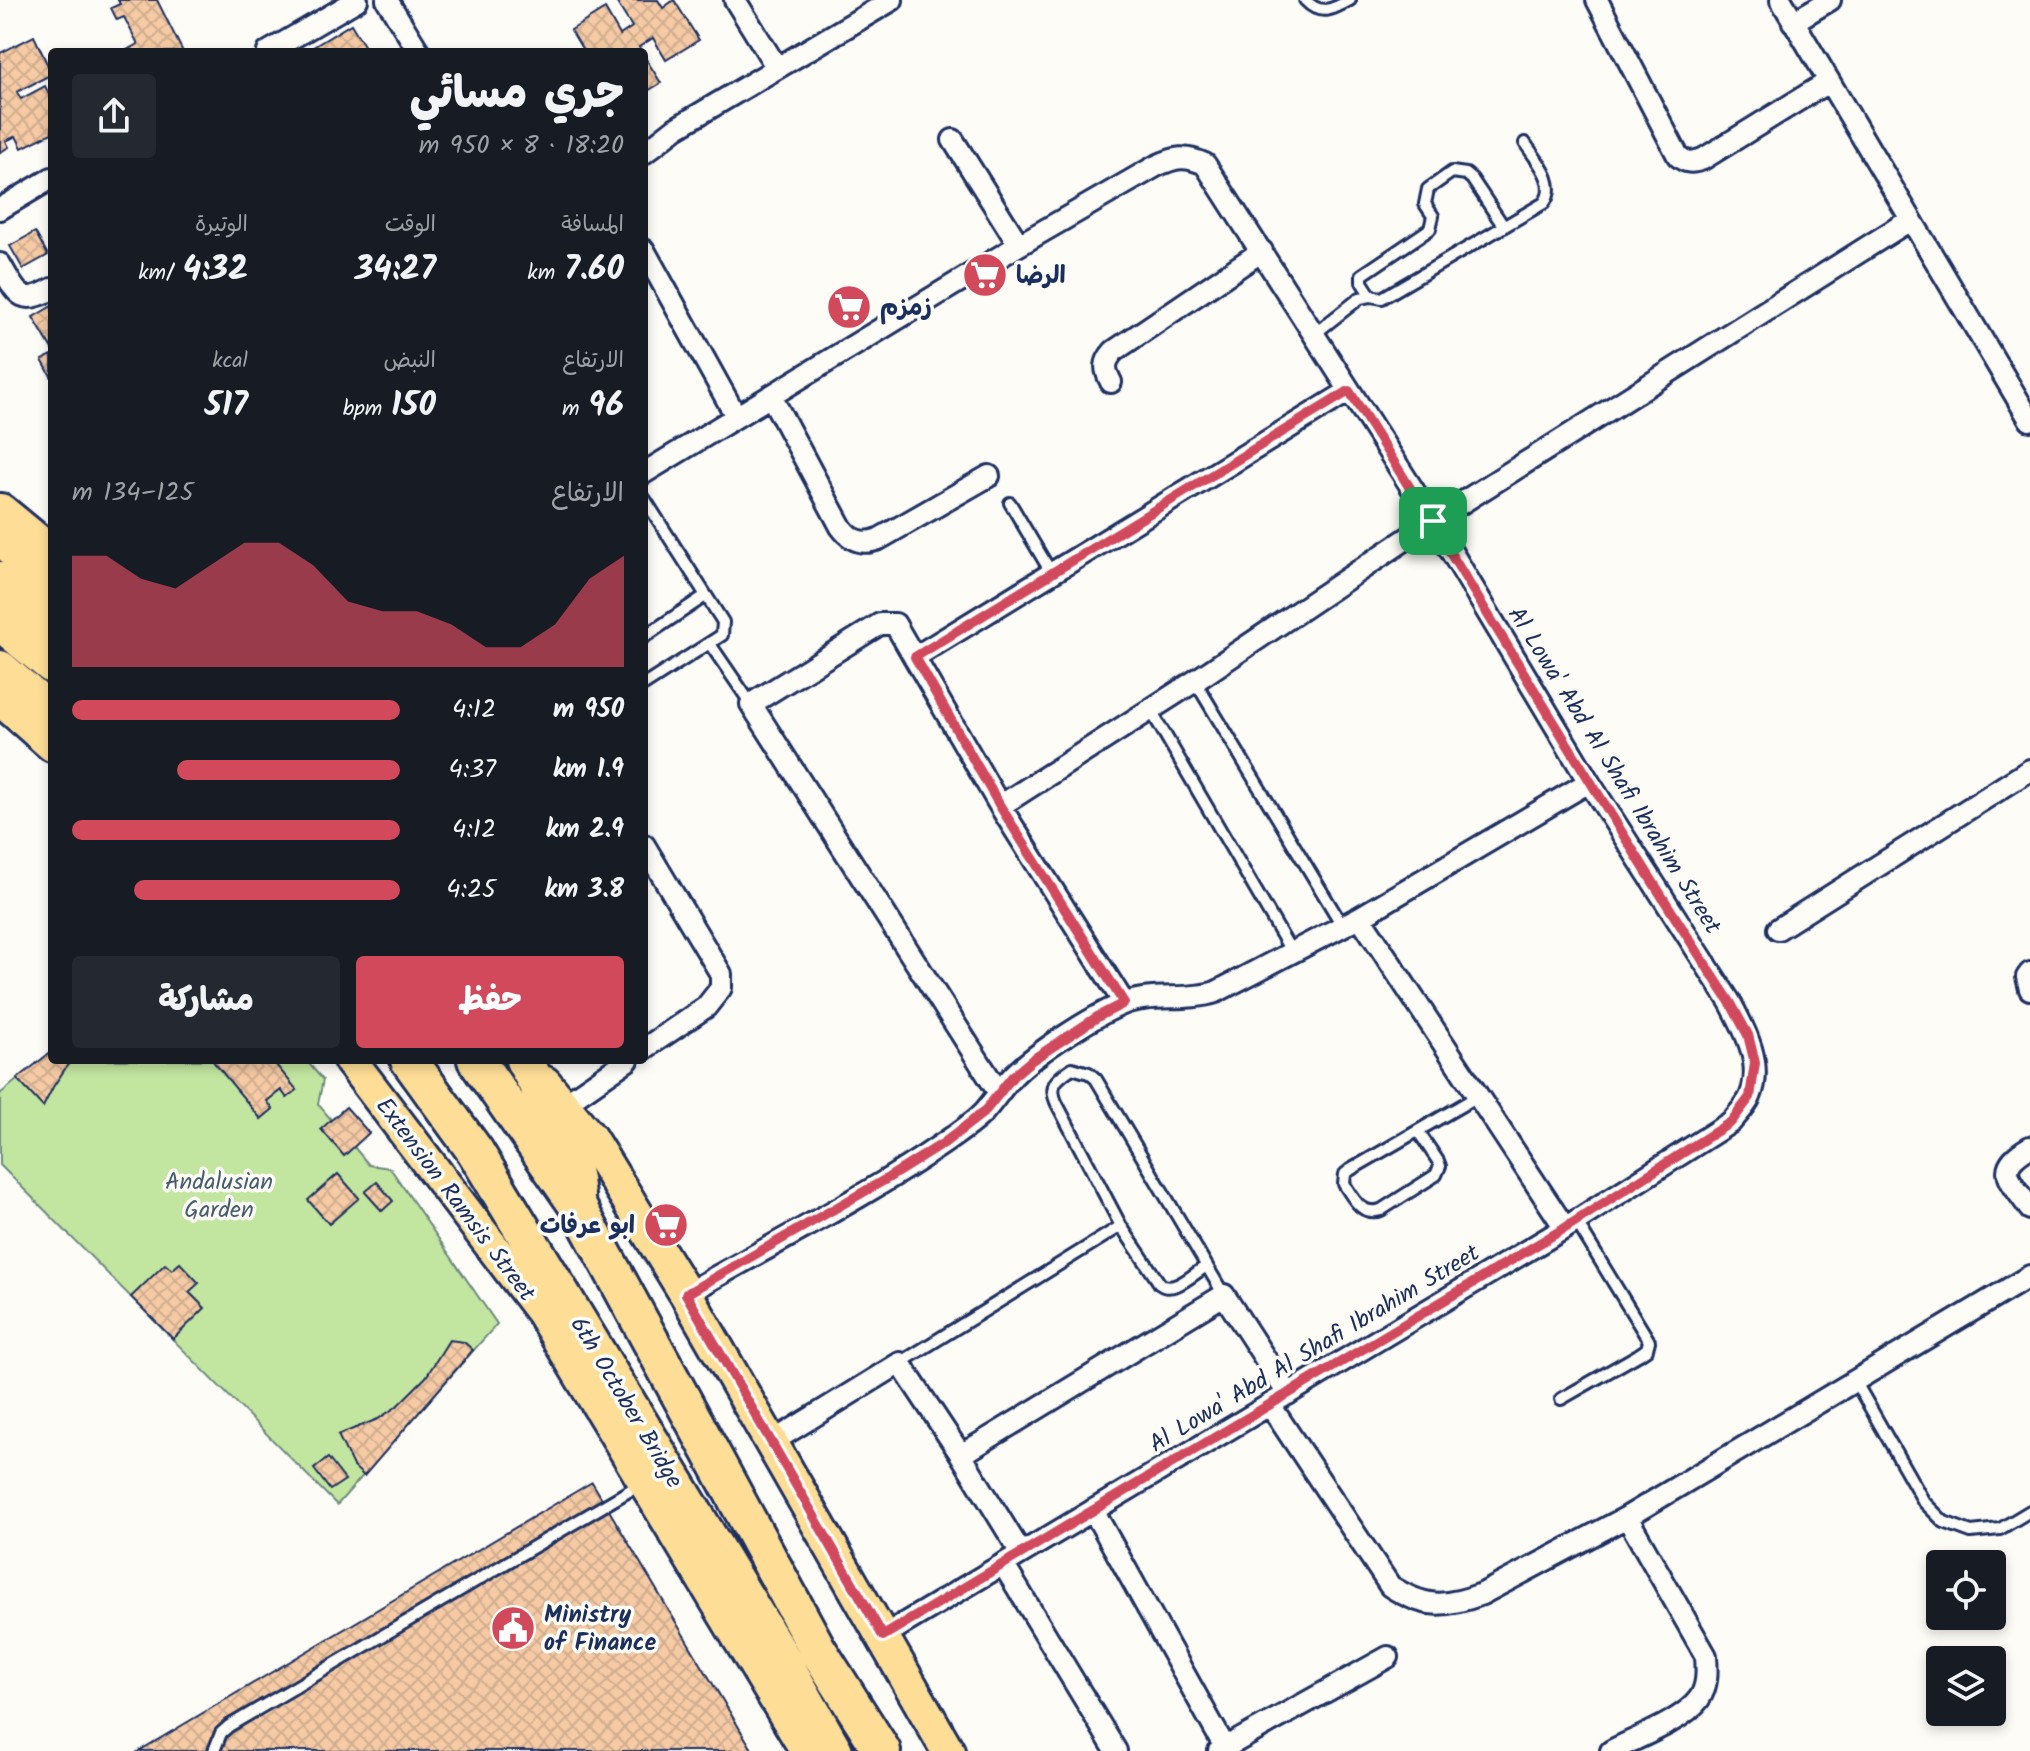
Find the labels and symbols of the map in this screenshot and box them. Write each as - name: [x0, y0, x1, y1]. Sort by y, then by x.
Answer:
- supermarket icon: الرضا: [961, 251, 1009, 299]
- place label: الرضا: [1016, 257, 1066, 296]
- supermarket icon: زمزم: [825, 283, 873, 331]
- place label: زمزم: [880, 289, 932, 328]
- pin: [1399, 487, 1467, 555]
- street label: Al Lowa' Abd Al Shafi Ibrahim Street: [1496, 599, 1731, 943]
- street label: Extension Ramsis Street: [365, 1089, 545, 1311]
- park label: Andalusian Garden: [165, 1163, 273, 1230]
- supermarket icon: ابو عرفات: [642, 1201, 690, 1249]
- place label: ابو عرفات: [540, 1207, 635, 1246]
- street label: Al Lowa' Abd Al Shafi Ibrahim Street: [1142, 1234, 1488, 1464]
- street label: 6th October Bridge: [559, 1309, 693, 1496]
- place label: Ministry of Finance: [544, 1596, 656, 1663]
- public building icon: Ministry of Finance: [489, 1604, 537, 1652]

